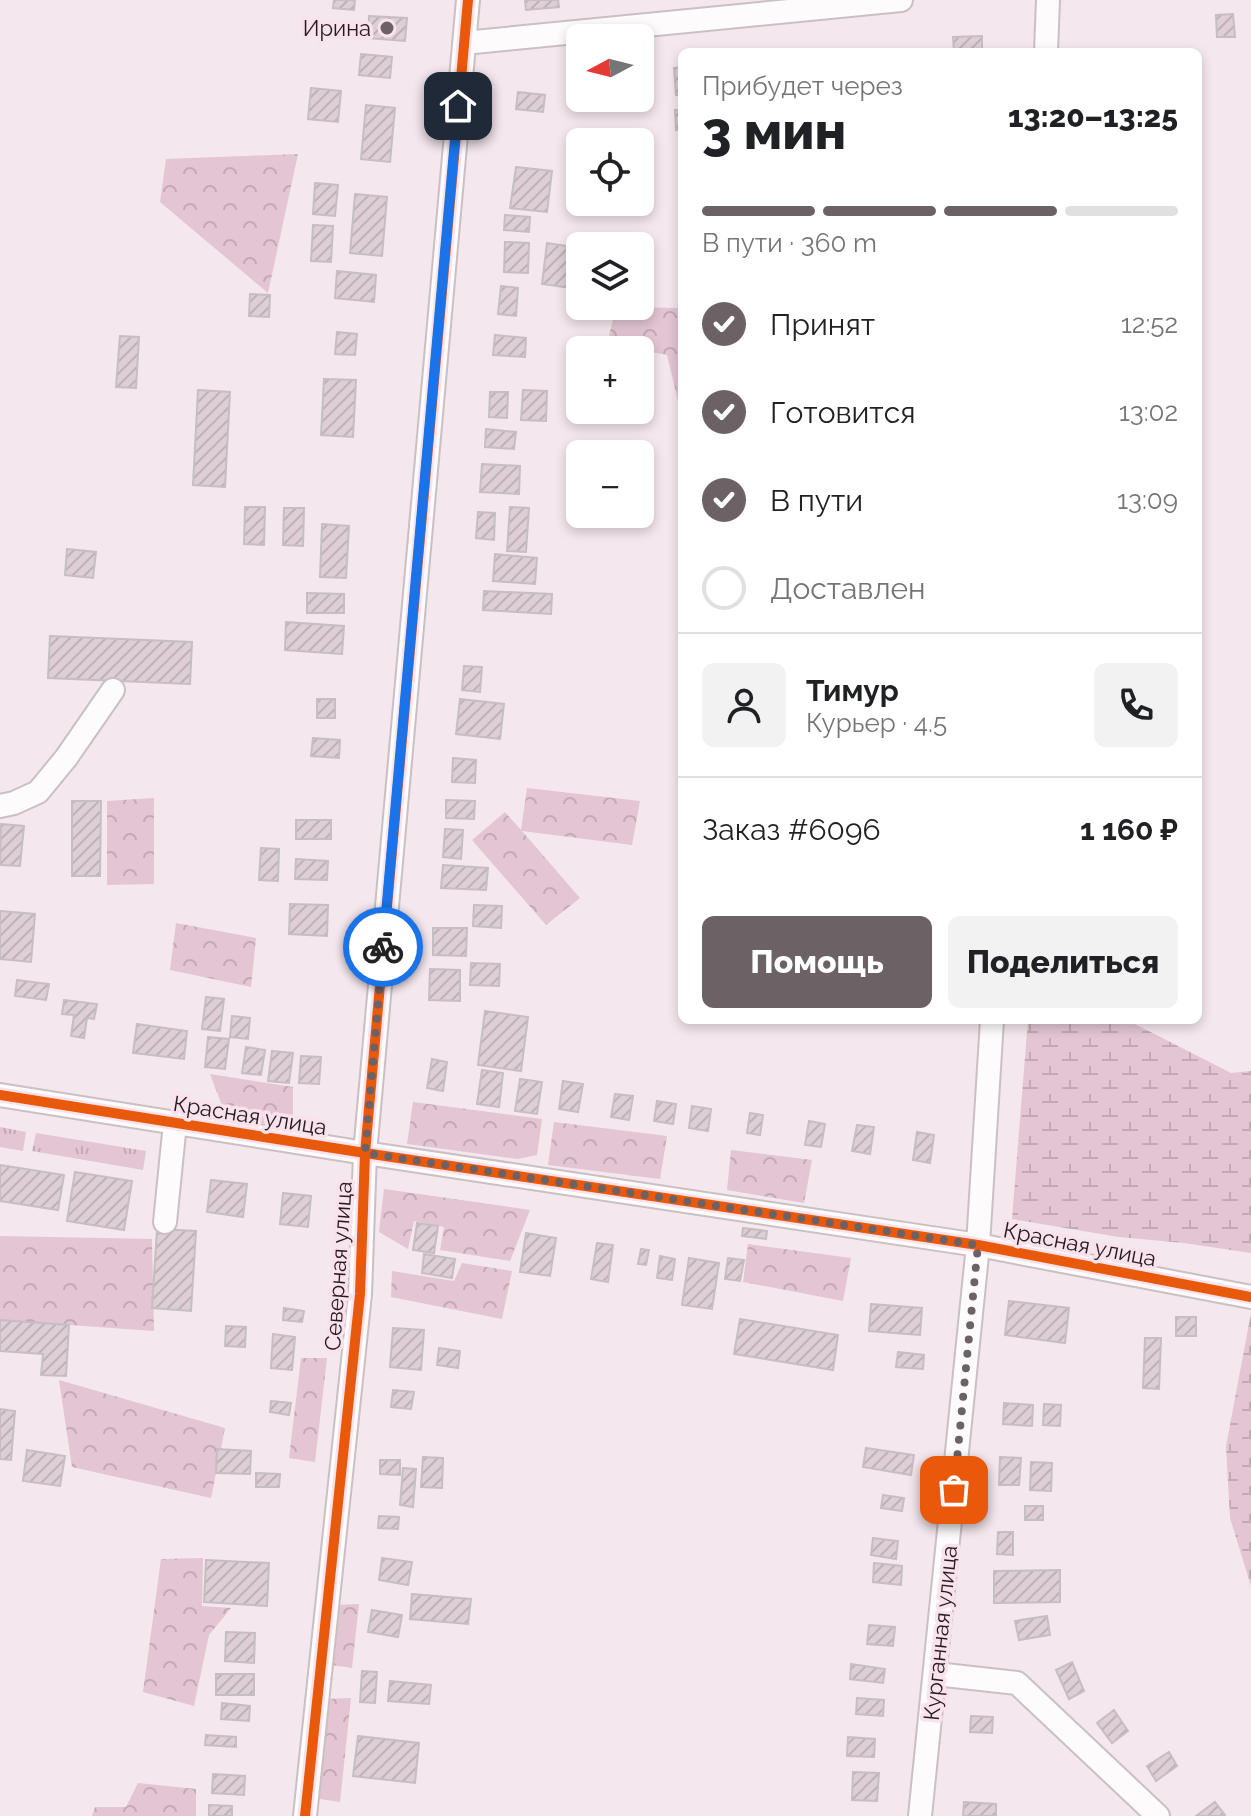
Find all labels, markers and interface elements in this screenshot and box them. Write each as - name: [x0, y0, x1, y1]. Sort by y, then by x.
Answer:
- place label: Ирина: [303, 15, 371, 41]
- marker: Ирина: [378, 19, 396, 37]
- north arrow: [566, 24, 654, 112]
- map controls: [566, 24, 654, 528]
- text: Прибудет через: [702, 71, 903, 101]
- pin: [424, 72, 492, 140]
- icon: home: [436, 84, 480, 128]
- text: 13:20–13:25: [1008, 99, 1178, 134]
- text: 3 мин: [702, 100, 846, 161]
- button: locate: [566, 128, 654, 216]
- text: В пути · 360 m: [702, 228, 877, 258]
- button: layers: [566, 232, 654, 320]
- icon: check: [702, 302, 746, 346]
- text: Принят: [770, 307, 875, 342]
- text: 12:52: [1121, 309, 1178, 339]
- button: +: [566, 336, 654, 424]
- icon: check: [702, 390, 746, 434]
- text: Готовится: [770, 395, 916, 430]
- text: 13:02: [1119, 397, 1178, 427]
- button: −: [566, 440, 654, 528]
- icon: check: [702, 478, 746, 522]
- text: В пути: [770, 483, 863, 518]
- text: 13:09: [1117, 485, 1178, 515]
- text: Доставлен: [770, 571, 926, 606]
- button: person: [702, 663, 786, 747]
- button: phone: [1094, 663, 1178, 747]
- text: Тимур: [806, 673, 899, 708]
- text: Курьер · 4.5: [806, 708, 947, 738]
- text: Заказ #6096: [702, 812, 881, 847]
- text: 1 160 ₽: [1080, 812, 1178, 847]
- courier: [343, 907, 423, 987]
- button: Помощь: [702, 916, 932, 1008]
- button: Поделиться: [948, 916, 1178, 1008]
- icon: bike: [361, 925, 405, 969]
- street label: Красная улица: [171, 1090, 329, 1140]
- street label: Северная улица: [319, 1180, 357, 1352]
- street label: Красная улица: [1001, 1216, 1159, 1272]
- pin: [920, 1456, 988, 1524]
- icon: bag: [932, 1468, 976, 1512]
- street label: Курганная улица: [918, 1544, 962, 1722]

